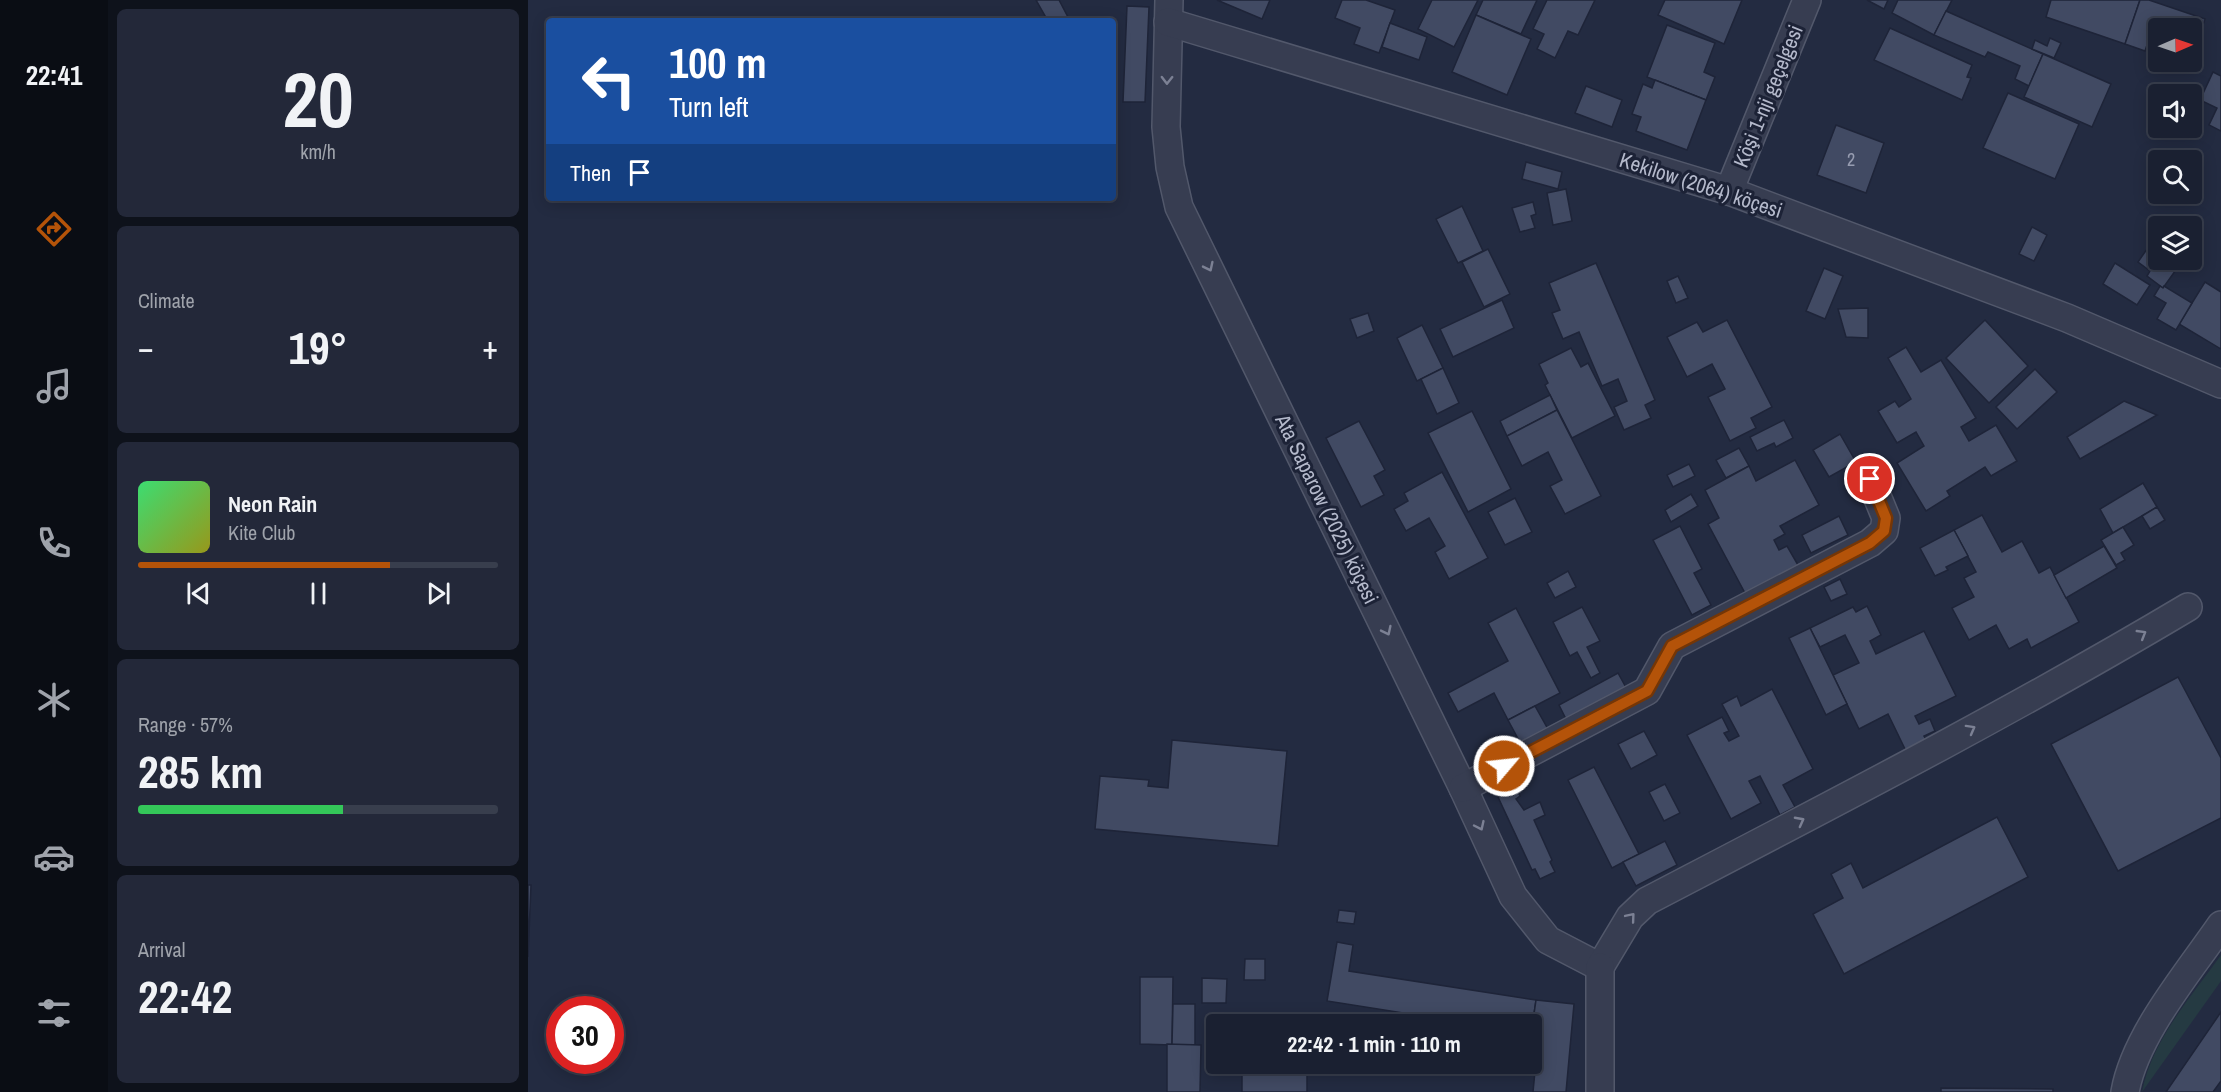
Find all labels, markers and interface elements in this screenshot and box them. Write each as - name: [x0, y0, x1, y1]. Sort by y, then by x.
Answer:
- north arrow: [2148, 18, 2202, 72]
- map controls: [2148, 18, 2202, 270]
- street label: Köşi 1-nji geçelgesi: [1726, 20, 1810, 172]
- text: 100 m: [669, 35, 767, 91]
- icon: left: [570, 42, 648, 120]
- text: 20: [282, 46, 354, 151]
- text: 22:41: [26, 57, 82, 93]
- one-way arrow: [1161, 76, 1173, 85]
- button: sound: [2148, 84, 2202, 138]
- text: Turn left: [669, 89, 748, 125]
- text: km/h: [300, 138, 336, 165]
- street label: Kekilow (2064) köçesi: [1616, 145, 1786, 225]
- house number: 2: [1847, 147, 1855, 172]
- button: search: [2148, 150, 2202, 204]
- icon: arrive: [623, 156, 656, 189]
- text: Then: [570, 158, 611, 188]
- icon: directions: [33, 208, 75, 250]
- button: layers: [2148, 216, 2202, 270]
- one-way arrow: [1201, 261, 1213, 272]
- text: Climate: [138, 287, 195, 314]
- text: 19°: [288, 317, 348, 378]
- text: −: [138, 325, 154, 369]
- text: +: [482, 325, 498, 369]
- icon: music: [33, 365, 75, 407]
- street label: Ata Saparow (2025) köçesi: [1268, 408, 1386, 609]
- pin: [1844, 453, 1895, 504]
- icon: arrive: [1853, 462, 1886, 495]
- text: Neon Rain: [228, 489, 317, 519]
- text: Kite Club: [228, 519, 295, 546]
- icon: phone: [33, 522, 75, 564]
- icon: previous: [182, 577, 215, 610]
- icon: pause: [302, 577, 335, 610]
- icon: next: [422, 577, 455, 610]
- one-way arrow: [1379, 625, 1391, 636]
- one-way arrow: [2136, 630, 2146, 642]
- icon: climate: [33, 679, 75, 721]
- text: Range · 57%: [138, 711, 233, 738]
- one-way arrow: [1965, 725, 1975, 736]
- position arrow: [1472, 734, 1536, 798]
- text: 285 km: [138, 741, 263, 802]
- one-way arrow: [1793, 817, 1804, 829]
- one-way arrow: [1473, 819, 1485, 830]
- icon: car: [33, 836, 75, 878]
- one-way arrow: [1624, 913, 1635, 924]
- text: Arrival: [138, 936, 185, 963]
- text: 22:42: [138, 966, 232, 1027]
- icon: filters: [33, 992, 75, 1034]
- speed limit sign: 30: [546, 996, 624, 1074]
- text: 22:42 · 1 min · 110 m: [1287, 1029, 1461, 1059]

